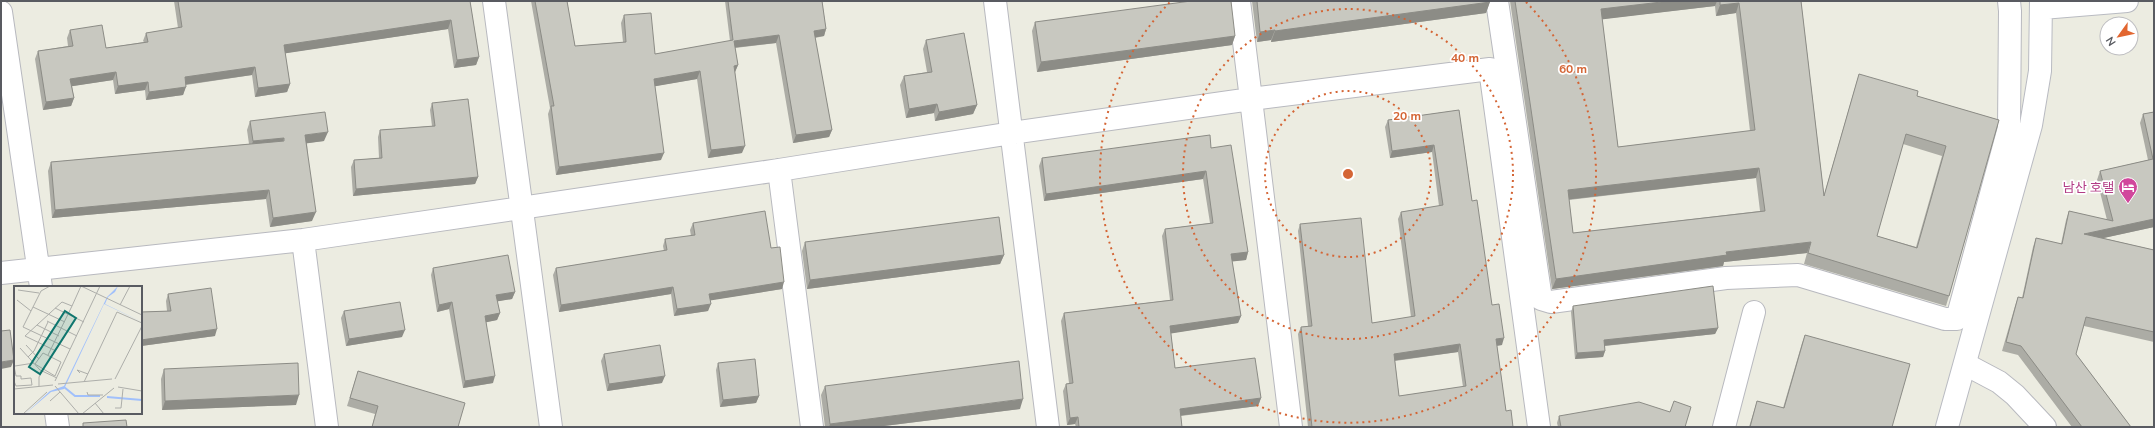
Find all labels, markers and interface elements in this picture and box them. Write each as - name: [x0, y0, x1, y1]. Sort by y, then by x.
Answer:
- north arrow: [2099, 16, 2139, 56]
- text: N: [2103, 34, 2120, 49]
- text: 40 m: [1451, 50, 1479, 66]
- text: 60 m: [1559, 61, 1587, 77]
- text: 20 m: [1393, 108, 1421, 124]
- centre of rings: [1341, 167, 1355, 181]
- hotel icon: 남산 호탤: [2117, 176, 2139, 204]
- place label: 남산 호탤: [2063, 179, 2114, 197]
- inset map: [14, 286, 142, 414]

